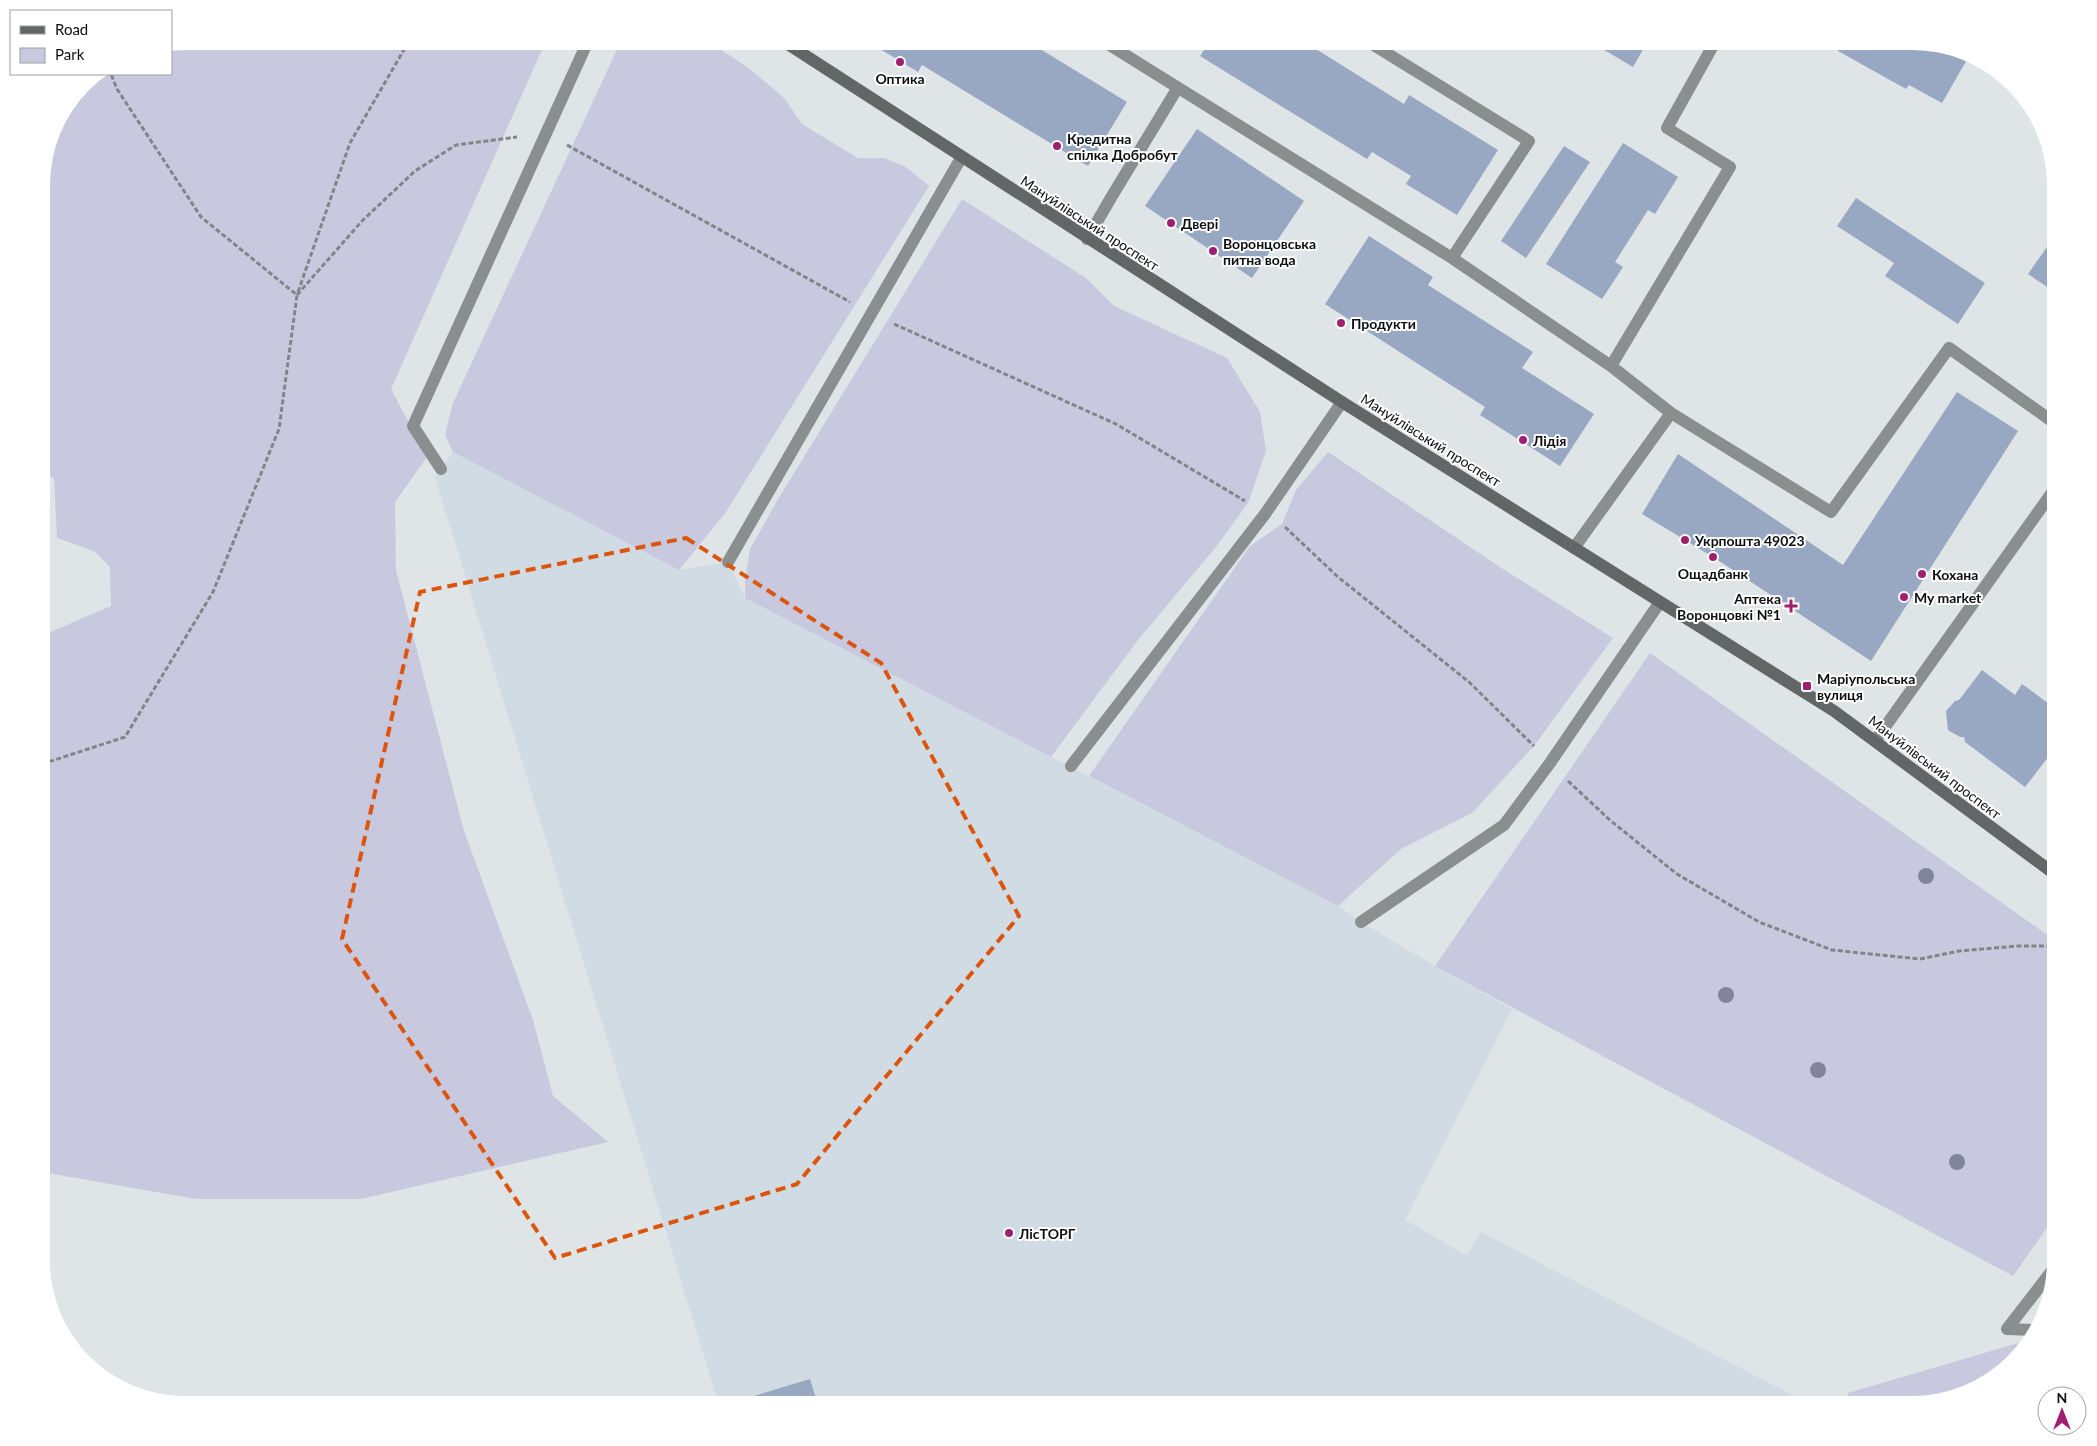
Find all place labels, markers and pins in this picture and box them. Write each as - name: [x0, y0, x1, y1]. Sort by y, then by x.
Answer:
- marker: Оптика: [894, 56, 906, 68]
- place label: Оптика: [875, 70, 925, 87]
- place label: Кредитна спілка Добробут: [1067, 130, 1178, 163]
- marker: Кредитна спілка Добробут: [1051, 140, 1063, 152]
- place label: Двері: [1181, 215, 1218, 232]
- marker: Двері: [1165, 217, 1177, 229]
- place label: Воронцовська питна вода: [1223, 235, 1316, 268]
- marker: Воронцовська питна вода: [1207, 245, 1219, 257]
- place label: Продукти: [1351, 315, 1416, 332]
- marker: Продукти: [1335, 317, 1347, 329]
- place label: Лідія: [1532, 432, 1566, 449]
- marker: Лідія: [1517, 434, 1529, 446]
- place label: Укрпошта 49023: [1694, 532, 1805, 549]
- marker: Укрпошта 49023: [1679, 534, 1691, 546]
- marker: Ощадбанк: [1707, 551, 1719, 563]
- place label: Ощадбанк: [1678, 565, 1749, 582]
- place label: Кохана: [1932, 566, 1978, 583]
- marker: Кохана: [1916, 568, 1928, 580]
- place label: My market: [1914, 589, 1982, 606]
- place label: Аптека Воронцовкі №1: [1677, 590, 1781, 623]
- marker: My market: [1898, 591, 1910, 603]
- marker: Аптека Воронцовкі №1: [1785, 600, 1797, 612]
- place label: Маріупольська вулиця: [1817, 670, 1915, 703]
- marker: Маріупольська вулиця: [1801, 680, 1813, 692]
- place label: ЛісТОРГ: [1018, 1225, 1076, 1242]
- marker: ЛісТОРГ: [1003, 1227, 1015, 1239]

